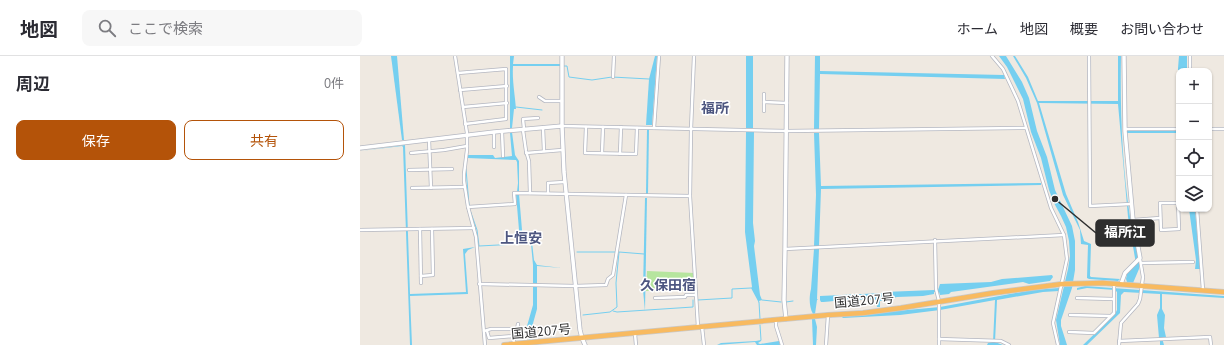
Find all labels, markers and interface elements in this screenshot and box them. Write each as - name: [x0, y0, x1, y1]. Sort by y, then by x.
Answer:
- search box: [82, 10, 362, 46]
- text: 地図: [20, 17, 58, 41]
- icon: search: [96, 17, 118, 39]
- text: ここで検索: [128, 19, 203, 38]
- text: ホーム: [956, 20, 998, 38]
- text: 地図: [1020, 20, 1048, 38]
- text: 概要: [1070, 20, 1098, 38]
- text: お問い合わせ: [1120, 20, 1204, 38]
- map controls: [1176, 68, 1212, 212]
- button: +: [1176, 68, 1212, 104]
- text: 周辺: [16, 73, 50, 95]
- text: 0件: [324, 75, 344, 92]
- district label: 福所: [701, 99, 729, 117]
- button: −: [1176, 104, 1212, 140]
- button: 保存: [16, 120, 176, 160]
- button: 共有: [184, 120, 344, 160]
- button: locate: [1176, 140, 1212, 176]
- button: layers: [1176, 176, 1212, 212]
- callout: 福所江: [1096, 220, 1154, 246]
- text: 福所江: [1104, 223, 1146, 241]
- district label: 上恒安: [500, 229, 542, 247]
- district label: 久保田宿: [640, 276, 696, 294]
- street label: 国道207号: [833, 289, 895, 312]
- street label: 国道207号: [510, 320, 572, 343]

